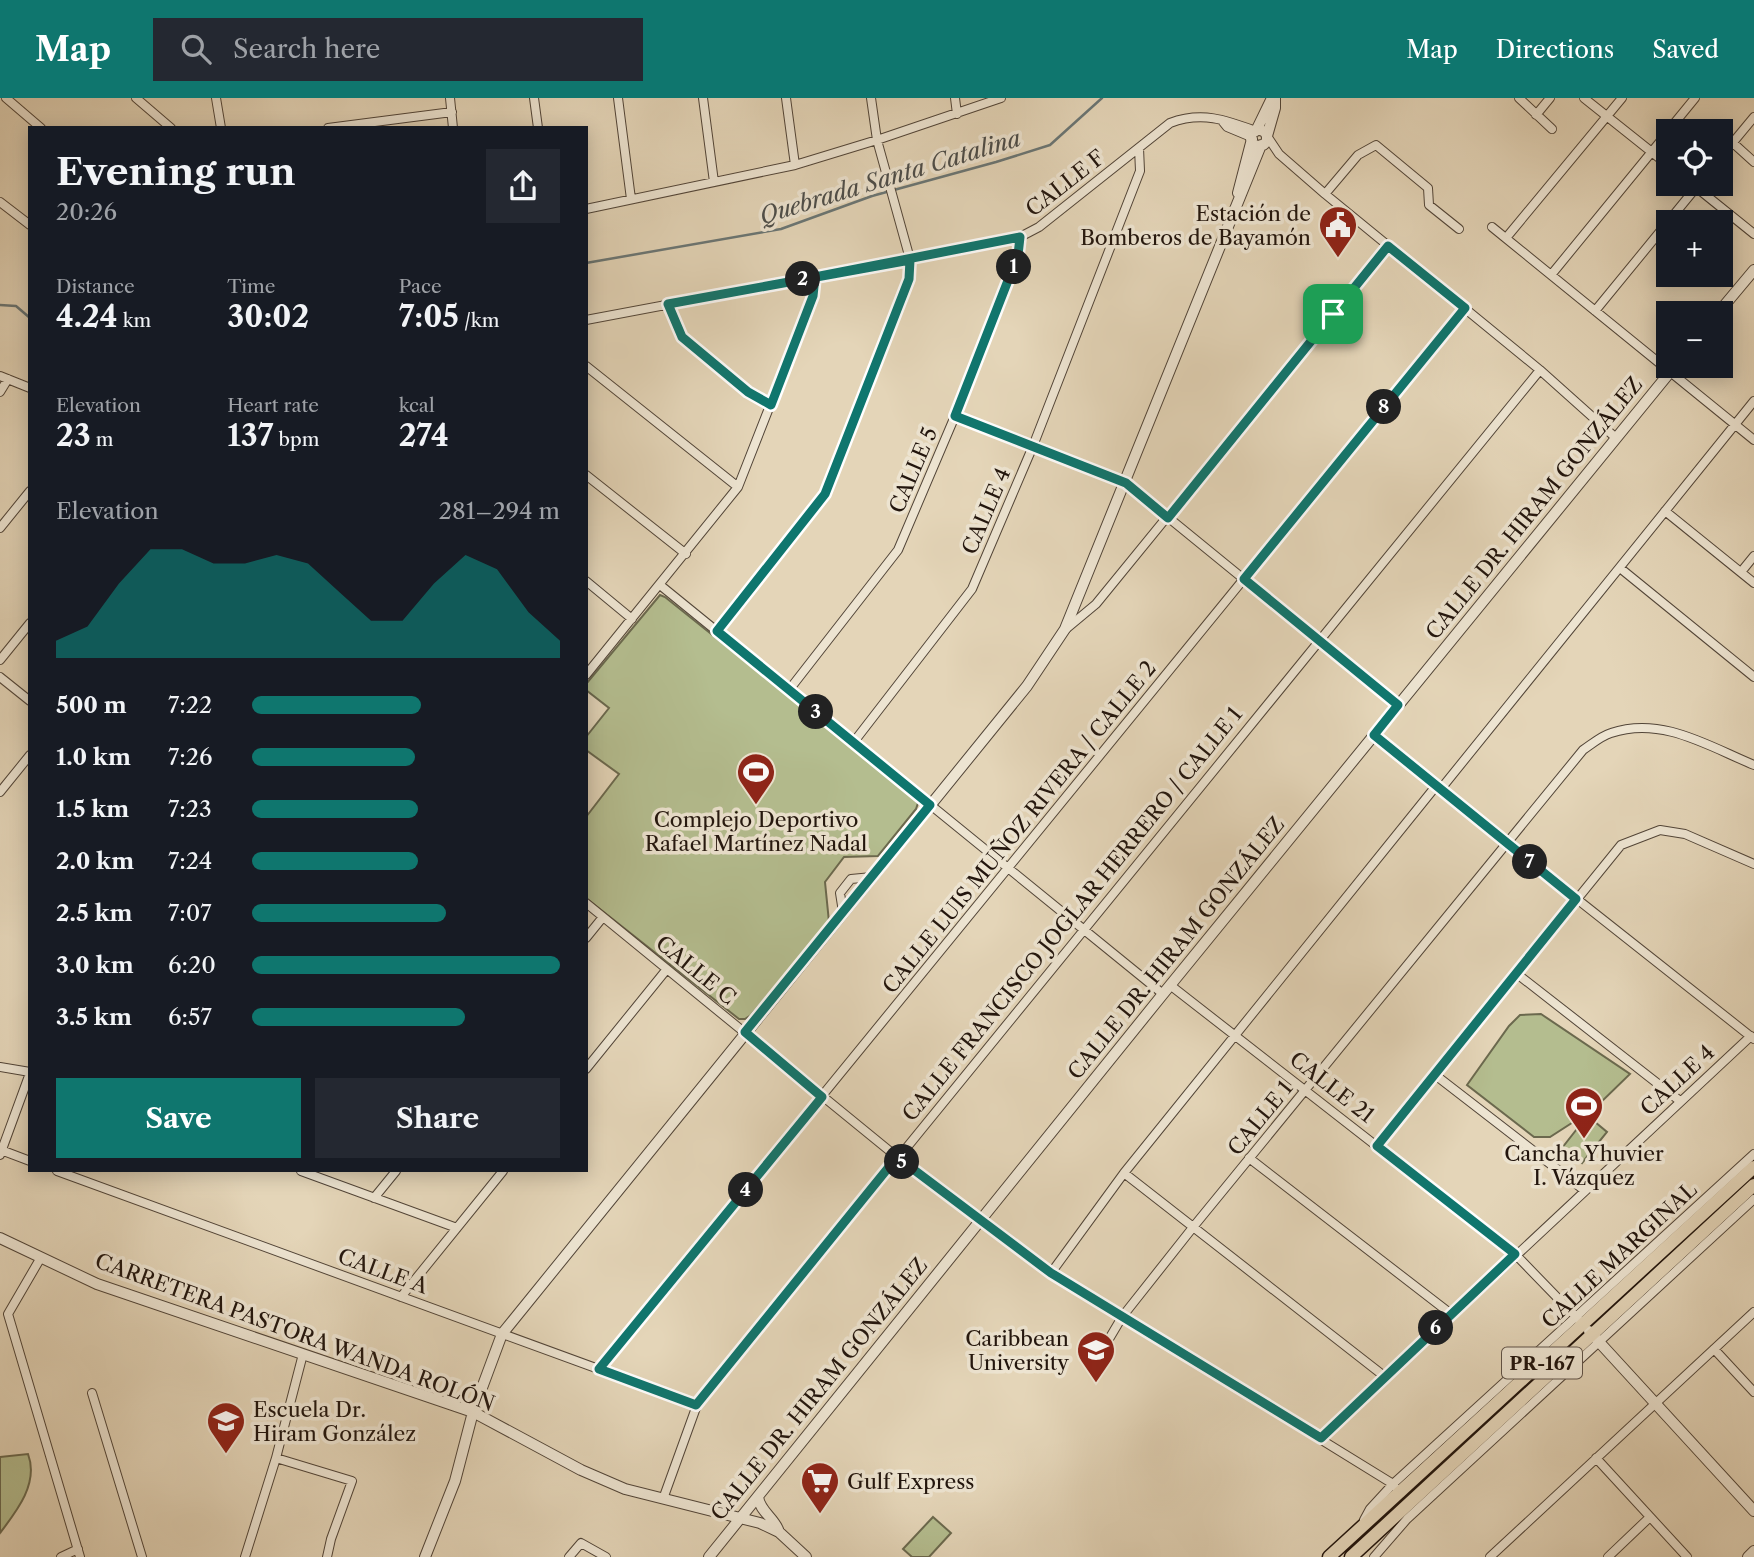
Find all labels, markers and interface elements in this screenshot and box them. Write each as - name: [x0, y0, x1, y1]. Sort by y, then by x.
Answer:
- search box: [153, 18, 643, 81]
- text: Map: [35, 29, 111, 70]
- icon: search: [177, 30, 215, 68]
- text: Search here: [233, 33, 380, 65]
- text: Map: [1406, 35, 1458, 64]
- text: Directions: [1496, 35, 1614, 64]
- text: Saved: [1652, 35, 1719, 64]
- map controls: [1656, 119, 1733, 378]
- button: locate: [1656, 119, 1733, 196]
- water label: Quebrada Santa Catalina: [756, 124, 1024, 230]
- street label: CALLE F: [1021, 144, 1110, 221]
- text: Evening run: [56, 148, 296, 195]
- button: share: [486, 149, 560, 223]
- text: 20:26: [56, 198, 117, 226]
- place label: Estación de Bomberos de Bayamón: [1080, 201, 1311, 250]
- public building icon: Estación de Bomberos de Bayamón: [1317, 204, 1359, 259]
- button: +: [1656, 210, 1733, 287]
- pin: 1: [996, 250, 1032, 284]
- text: 1: [1009, 255, 1018, 278]
- pin: 2: [786, 262, 820, 296]
- text: 2: [797, 267, 808, 290]
- text: Distance: [56, 275, 135, 298]
- text: Time: [227, 275, 275, 298]
- text: Pace: [399, 275, 442, 298]
- pin: [1303, 284, 1363, 344]
- icon: arrive: [1314, 295, 1352, 333]
- text: 4.24: [56, 298, 118, 335]
- text: 30:02: [227, 298, 309, 335]
- text: 7:05: [399, 298, 459, 335]
- button: −: [1656, 301, 1733, 378]
- text: km: [118, 309, 151, 332]
- text: /km: [459, 309, 499, 332]
- street label: CALLE DR. HIRAM GONZÁLEZ: [1420, 372, 1648, 644]
- pin: 8: [1366, 390, 1402, 424]
- text: Elevation: [56, 394, 141, 417]
- text: Heart rate: [227, 394, 319, 417]
- text: kcal: [399, 394, 435, 417]
- text: 8: [1378, 395, 1389, 418]
- text: 23: [56, 417, 91, 454]
- text: 137: [227, 417, 273, 454]
- text: 274: [399, 417, 449, 454]
- street label: CALLE 5: [884, 423, 942, 517]
- text: m: [91, 428, 113, 451]
- text: bpm: [273, 428, 319, 451]
- street label: CALLE 4: [957, 464, 1015, 558]
- text: Elevation: [56, 497, 159, 525]
- text: 281–294 m: [439, 497, 560, 525]
- street label: CALLE LUIS MUÑOZ RIVERA / CALLE 2: [877, 656, 1161, 998]
- text: 500 m: [56, 691, 127, 719]
- text: 7:22: [168, 691, 212, 719]
- pin: 3: [798, 694, 834, 730]
- text: 3: [810, 700, 821, 723]
- street label: CALLE FRANCISCO JOGLAR HERRERO / CALLE 1: [897, 702, 1247, 1126]
- text: 1.0 km: [56, 743, 131, 771]
- text: 7:26: [168, 743, 212, 771]
- sports icon: Complejo Deportivo Rafael Martínez Nadal: [735, 751, 777, 806]
- text: 1.5 km: [56, 795, 129, 823]
- text: 7:23: [168, 795, 212, 823]
- place label: Complejo Deportivo Rafael Martínez Nadal: [645, 807, 867, 856]
- street label: CALLE DR. HIRAM GONZÁLEZ: [1062, 812, 1290, 1084]
- pin: 7: [1512, 844, 1548, 880]
- text: 2.0 km: [56, 847, 134, 875]
- text: 7:24: [168, 847, 212, 875]
- text: 7: [1525, 850, 1534, 873]
- text: 2.5 km: [56, 899, 132, 927]
- text: 7:07: [168, 899, 212, 927]
- street label: CALLE C: [651, 930, 741, 1010]
- text: 3.0 km: [56, 951, 134, 979]
- text: 6:20: [168, 951, 216, 979]
- text: 3.5 km: [56, 1003, 132, 1031]
- text: 6:57: [168, 1003, 212, 1031]
- street label: CALLE 4: [1635, 1040, 1719, 1120]
- street label: CALLE 21: [1285, 1046, 1379, 1128]
- street label: CALLE 1: [1223, 1076, 1298, 1160]
- button: Save: [56, 1078, 301, 1158]
- button: Share: [315, 1078, 560, 1158]
- sports icon: Cancha Yhuvier I. Vázquez: [1563, 1085, 1605, 1140]
- place label: Cancha Yhuvier I. Vázquez: [1504, 1141, 1664, 1190]
- pin: 5: [884, 1144, 920, 1180]
- text: 5: [896, 1150, 907, 1173]
- pin: 4: [728, 1172, 764, 1208]
- street label: CALLE MARGINAL: [1536, 1177, 1702, 1333]
- text: 4: [740, 1178, 751, 1201]
- street label: CALLE A: [335, 1243, 432, 1299]
- street label: CARRETERA PASTORA WANDA ROLÓN: [92, 1248, 498, 1416]
- street label: CALLE DR. HIRAM GONZÁLEZ: [705, 1253, 933, 1525]
- pin: 6: [1418, 1310, 1454, 1346]
- text: 6: [1430, 1316, 1441, 1339]
- place label: Caribbean University: [965, 1326, 1069, 1375]
- school or university icon: Caribbean University: [1075, 1329, 1117, 1384]
- road number: PR-167: [1502, 1348, 1582, 1378]
- place label: Escuela Dr. Hiram González: [253, 1397, 416, 1446]
- school or university icon: Escuela Dr. Hiram González: [205, 1400, 247, 1455]
- supermarket icon: Gulf Express: [799, 1460, 841, 1515]
- place label: Gulf Express: [847, 1469, 974, 1494]

